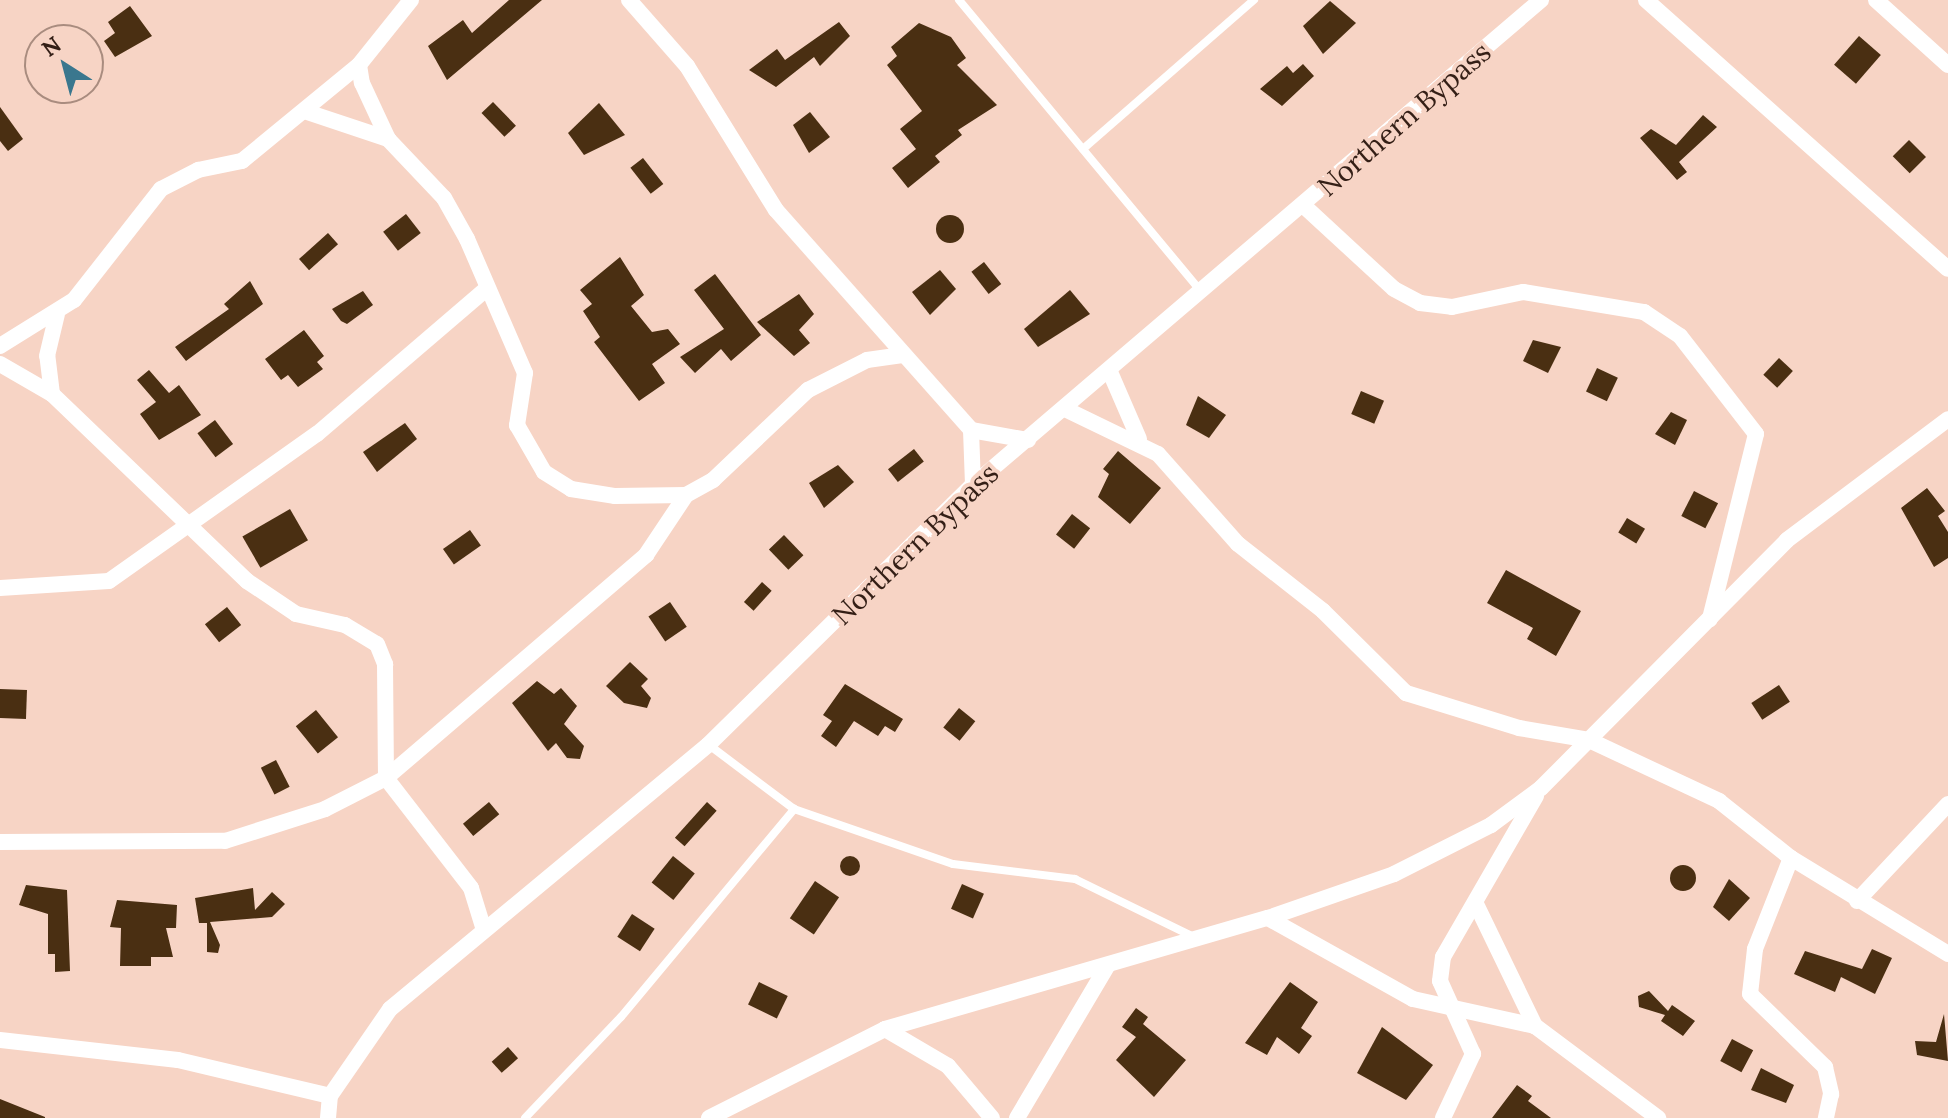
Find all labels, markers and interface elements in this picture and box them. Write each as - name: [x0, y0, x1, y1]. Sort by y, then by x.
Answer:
- north arrow: [24, 24, 104, 104]
- text: N: [36, 30, 66, 63]
- street label: Northern Bypass: [1311, 35, 1497, 203]
- street label: Northern Bypass: [825, 456, 1005, 632]

